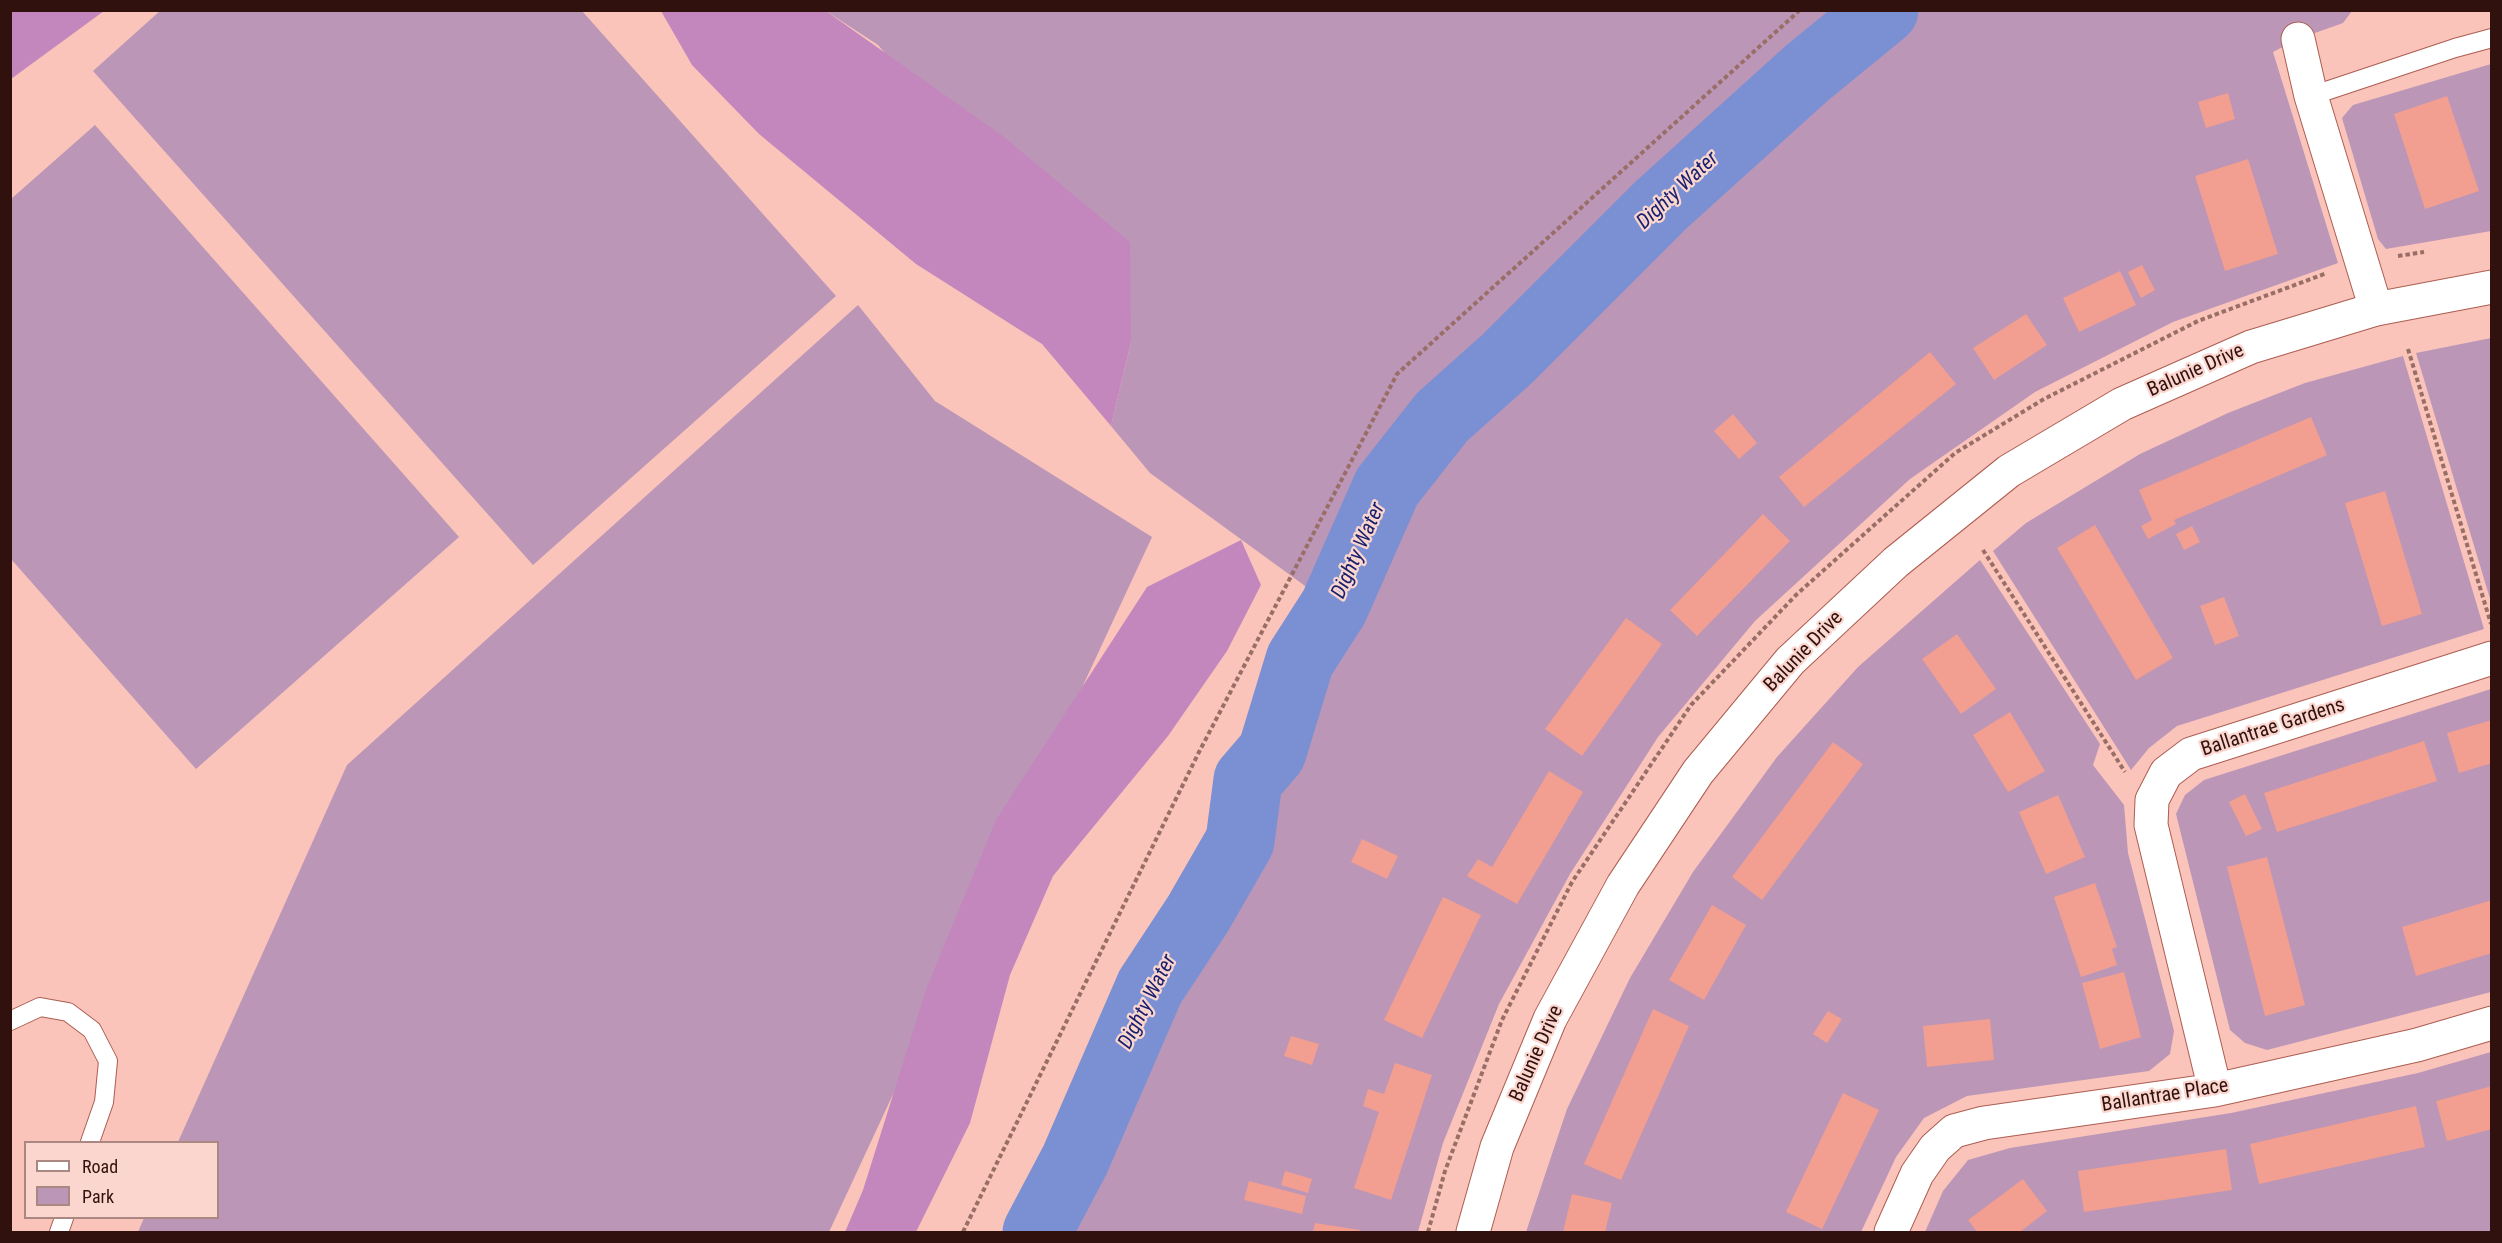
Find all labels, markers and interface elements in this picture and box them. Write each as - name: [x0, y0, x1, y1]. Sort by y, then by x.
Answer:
- water label: Dighty Water: [1632, 147, 1724, 235]
- street label: Balunie Drive: [2144, 339, 2248, 403]
- water label: Dighty Water: [1327, 499, 1391, 603]
- street label: Balunie Drive: [1760, 607, 1848, 697]
- street label: Ballantrae Gardens: [2198, 693, 2348, 763]
- water label: Dighty Water: [1114, 951, 1182, 1053]
- street label: Balunie Drive: [1505, 1002, 1569, 1106]
- street label: Ballantrae Place: [2100, 1074, 2230, 1118]
- legend: [24, 1141, 219, 1219]
- text: Road: [82, 1156, 118, 1177]
- text: Park: [82, 1186, 114, 1207]

